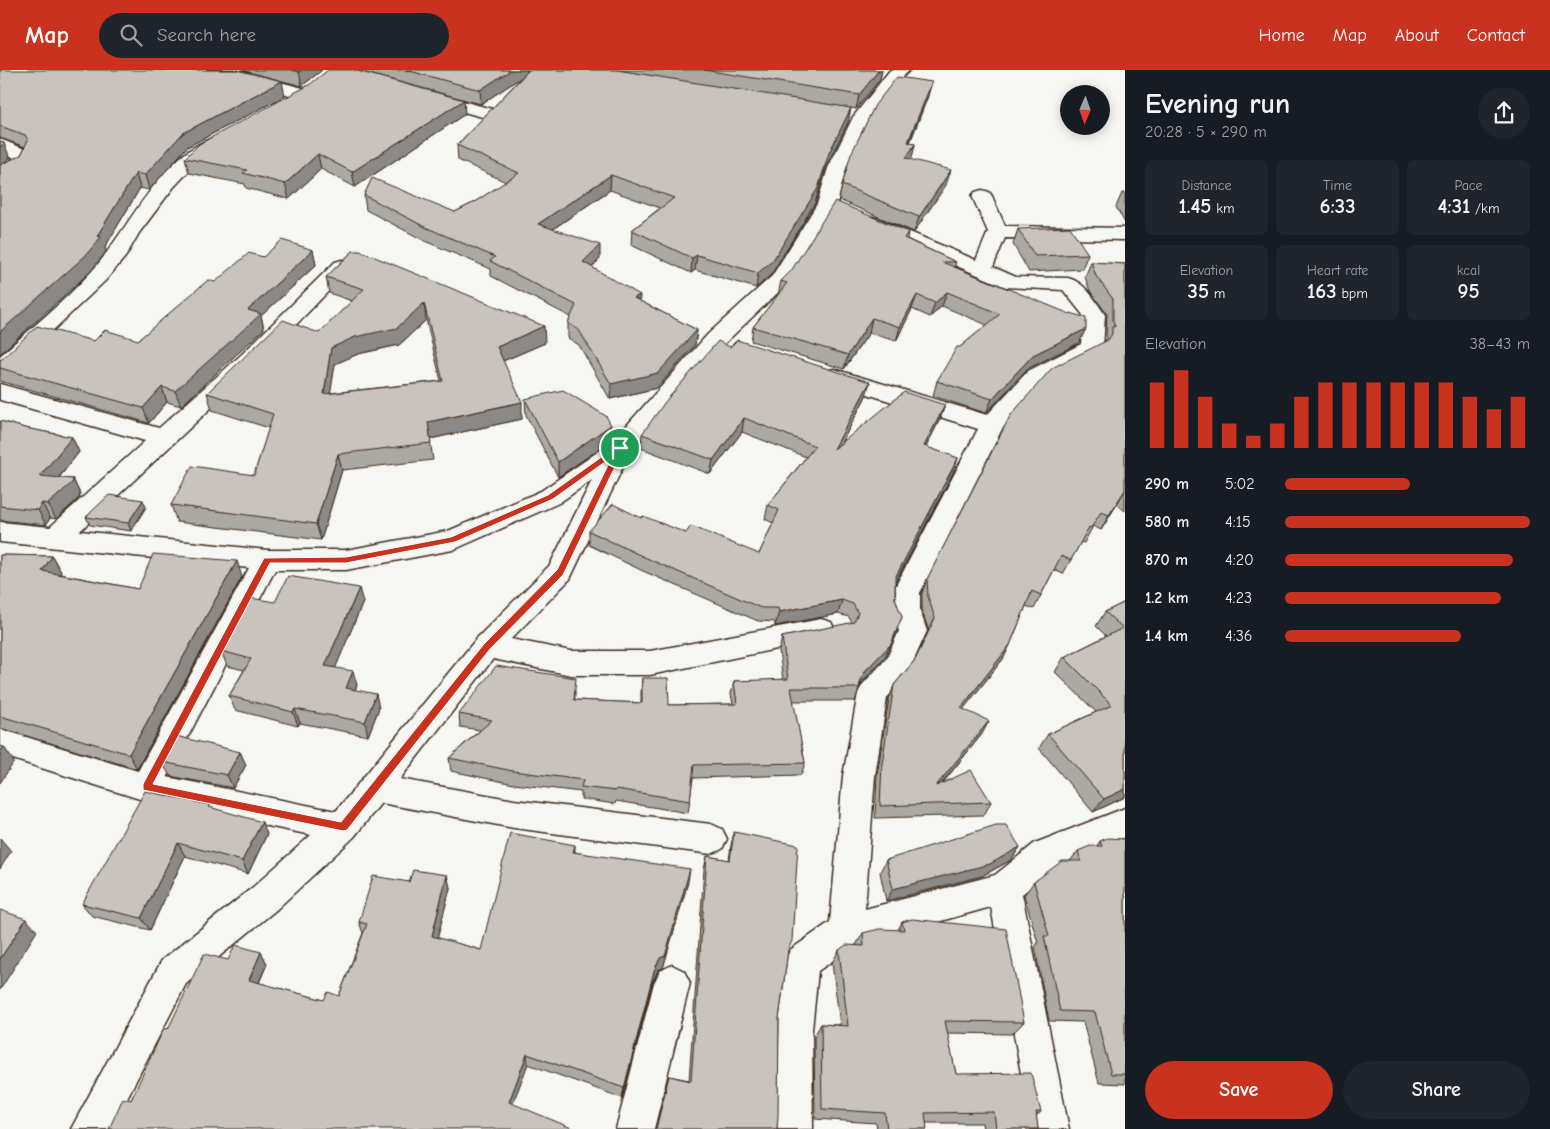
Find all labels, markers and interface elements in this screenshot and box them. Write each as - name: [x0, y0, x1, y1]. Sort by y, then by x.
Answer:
- search box: [99, 13, 449, 58]
- text: Map: [25, 21, 69, 49]
- icon: search: [117, 21, 145, 49]
- text: Search here: [157, 24, 256, 46]
- text: Home: [1258, 25, 1305, 46]
- text: Map: [1333, 25, 1367, 46]
- text: About: [1395, 25, 1439, 46]
- text: Contact: [1467, 25, 1525, 46]
- north arrow: [1060, 85, 1110, 135]
- map controls: [1060, 85, 1110, 135]
- button: share: [1478, 87, 1530, 139]
- text: Evening run: [1145, 88, 1290, 120]
- text: 20:28 · 5 × 290 m: [1145, 123, 1267, 141]
- text: Distance: [1181, 177, 1232, 194]
- text: Time: [1323, 177, 1352, 194]
- text: Pace: [1454, 177, 1483, 194]
- text: 1.45: [1178, 194, 1212, 218]
- text: 6:33: [1319, 194, 1356, 218]
- text: 4:31: [1438, 194, 1470, 218]
- text: km: [1212, 200, 1235, 217]
- text: /km: [1470, 200, 1499, 217]
- text: Elevation: [1180, 262, 1233, 279]
- text: Heart rate: [1307, 262, 1368, 279]
- text: kcal: [1457, 262, 1480, 279]
- text: 35: [1188, 279, 1209, 303]
- text: 163: [1307, 279, 1337, 303]
- text: 95: [1457, 279, 1480, 303]
- text: m: [1209, 285, 1225, 302]
- text: bpm: [1337, 285, 1368, 302]
- text: Elevation: [1145, 335, 1206, 353]
- text: 38–43 m: [1470, 335, 1530, 353]
- pin: [599, 427, 641, 469]
- icon: arrive: [606, 434, 634, 462]
- text: 290 m: [1145, 475, 1189, 493]
- text: 5:02: [1225, 475, 1255, 493]
- text: 580 m: [1145, 513, 1189, 531]
- text: 4:15: [1225, 513, 1251, 531]
- text: 870 m: [1145, 551, 1188, 569]
- text: 4:20: [1225, 551, 1254, 569]
- text: 1.2 km: [1145, 589, 1188, 607]
- text: 4:23: [1225, 589, 1252, 607]
- text: 1.4 km: [1145, 627, 1188, 645]
- text: 4:36: [1225, 627, 1252, 645]
- button: Save: [1145, 1061, 1333, 1119]
- button: Share: [1343, 1061, 1530, 1119]

